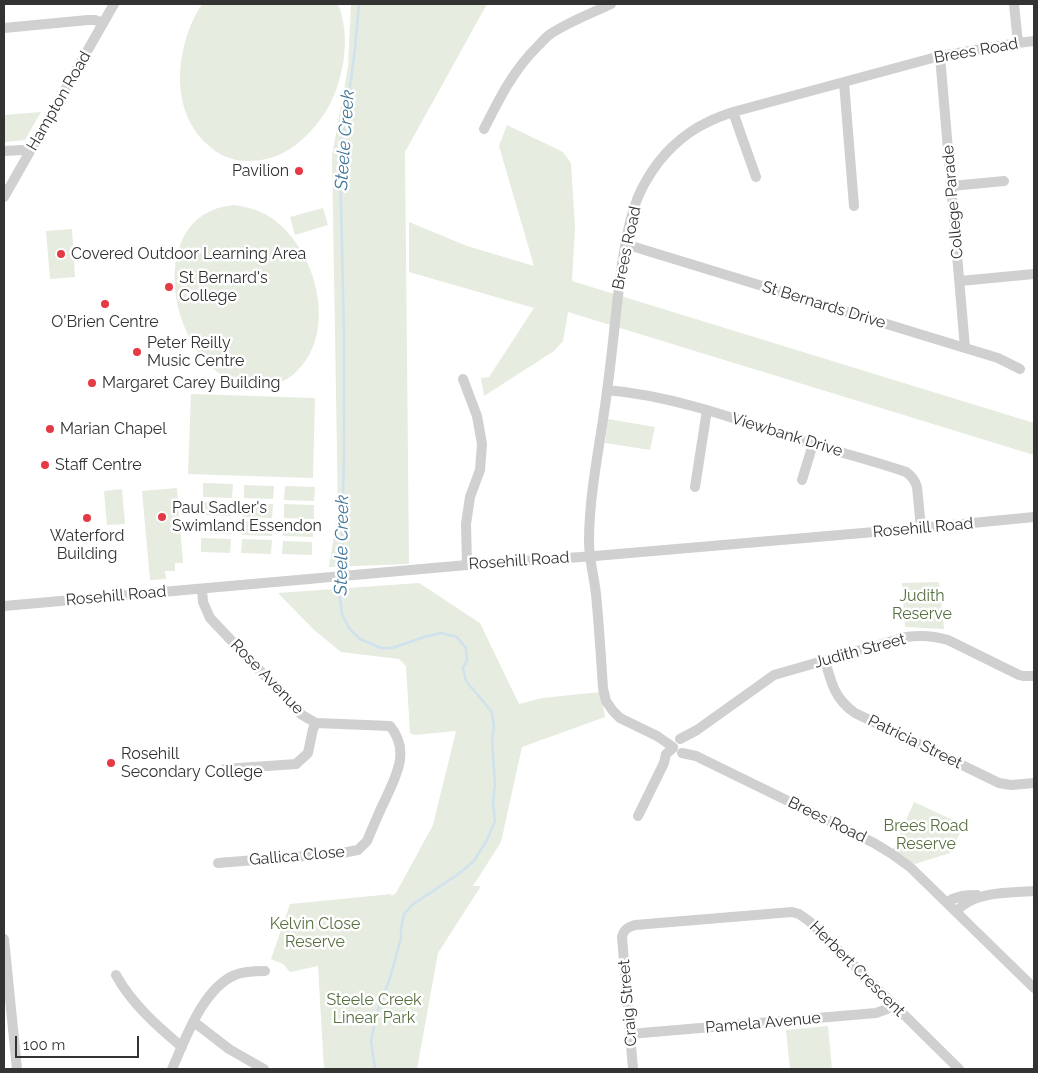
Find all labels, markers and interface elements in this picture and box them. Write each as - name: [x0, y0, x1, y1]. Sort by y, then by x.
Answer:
- street label: Brees Road: [932, 34, 1020, 68]
- street label: Hampton Road: [23, 48, 95, 154]
- water label: Steele Creek: [331, 89, 359, 191]
- street label: College Parade: [938, 144, 968, 260]
- place label: Pavilion: [232, 161, 289, 181]
- marker: Pavilion: [293, 165, 305, 177]
- street label: Brees Road: [609, 204, 645, 292]
- place label: Covered Outdoor Learning Area: [71, 244, 306, 264]
- marker: Covered Outdoor Learning Area: [55, 248, 67, 260]
- place label: St Bernard's College: [179, 268, 268, 306]
- street label: St Bernards Drive: [760, 277, 888, 333]
- marker: St Bernard's College: [163, 281, 175, 293]
- marker: O'Brien Centre: [99, 298, 111, 310]
- place label: O'Brien Centre: [51, 312, 159, 332]
- place label: Peter Reilly Music Centre: [147, 333, 244, 371]
- marker: Peter Reilly Music Centre: [131, 346, 143, 358]
- place label: Margaret Carey Building: [102, 373, 280, 393]
- marker: Margaret Carey Building: [86, 377, 98, 389]
- street label: Viewbank Drive: [729, 409, 845, 461]
- place label: Marian Chapel: [60, 419, 167, 439]
- marker: Marian Chapel: [44, 423, 56, 435]
- place label: Staff Centre: [55, 455, 142, 475]
- marker: Staff Centre: [39, 459, 51, 471]
- water label: Steele Creek: [330, 494, 354, 596]
- place label: Paul Sadler's Swimland Essendon: [172, 498, 322, 536]
- marker: Paul Sadler's Swimland Essendon: [156, 511, 168, 523]
- marker: Waterford Building: [81, 512, 93, 524]
- street label: Rosehill Road: [872, 514, 974, 542]
- place label: Waterford Building: [50, 526, 124, 564]
- street label: Rosehill Road: [468, 548, 570, 574]
- street label: Rosehill Road: [65, 582, 167, 610]
- park label: Judith Reserve: [892, 586, 952, 624]
- street label: Judith Street: [812, 630, 908, 672]
- street label: Rose Avenue: [226, 635, 308, 719]
- street label: Patricia Street: [865, 711, 965, 773]
- place label: Rosehill Secondary College: [121, 744, 263, 782]
- marker: Rosehill Secondary College: [105, 757, 117, 769]
- street label: Brees Road: [785, 793, 869, 847]
- park label: Brees Road Reserve: [884, 816, 968, 854]
- street label: Gallica Close: [248, 842, 346, 870]
- park label: Kelvin Close Reserve: [270, 914, 360, 952]
- street label: Herbert Crescent: [805, 917, 909, 1021]
- street label: Craig Street: [615, 959, 641, 1047]
- park label: Steele Creek Linear Park: [327, 990, 421, 1028]
- street label: Pamela Avenue: [704, 1008, 822, 1038]
- scale bar: [18, 1026, 141, 1058]
- text: 100 m: [23, 1036, 65, 1054]

